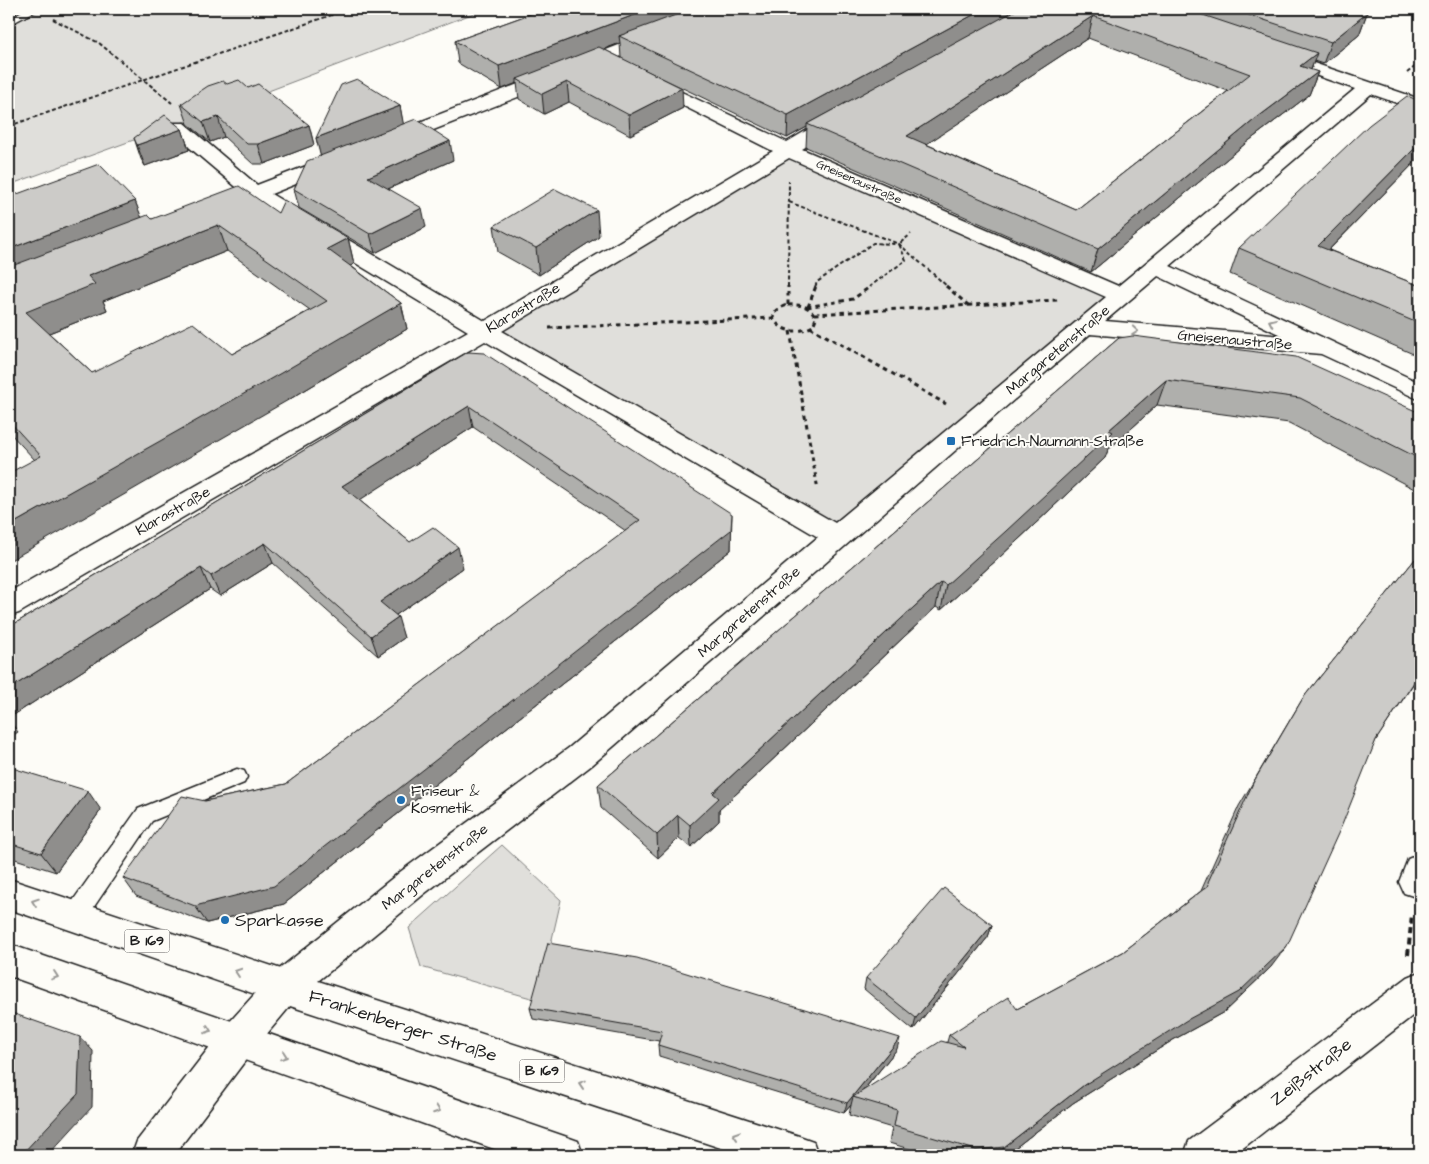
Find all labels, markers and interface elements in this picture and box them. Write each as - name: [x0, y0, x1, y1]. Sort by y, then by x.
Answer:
- street label: Gneisenaustraße: [814, 156, 905, 209]
- street label: Klarastraße: [482, 278, 564, 338]
- street label: Margaretenstraße: [1001, 300, 1115, 401]
- one-way arrow: [1268, 318, 1277, 328]
- street label: Gneisenaustraße: [1177, 325, 1293, 355]
- one-way arrow: [1131, 326, 1139, 337]
- place label: Friedrich-Naumann-Straße: [961, 431, 1144, 452]
- marker: Friedrich-Naumann-Straße: [945, 435, 957, 447]
- street label: Klarastraße: [132, 481, 214, 541]
- street label: Margaretenstraße: [693, 561, 806, 663]
- place label: Friseur & Kosmetik: [411, 781, 480, 819]
- marker: Friseur & Kosmetik: [395, 794, 407, 806]
- street label: Margaretenstraße: [377, 819, 493, 916]
- one-way arrow: [31, 898, 39, 908]
- place label: Sparkasse: [235, 908, 324, 933]
- marker: Sparkasse: [219, 914, 231, 926]
- road number: B 169: [124, 929, 170, 952]
- one-way arrow: [234, 968, 243, 978]
- one-way arrow: [50, 970, 59, 980]
- street label: Frankenberger Straße: [305, 984, 501, 1069]
- one-way arrow: [203, 1024, 212, 1034]
- street label: Zeißstraße: [1265, 1032, 1357, 1112]
- one-way arrow: [279, 1050, 288, 1060]
- road number: B 169: [520, 1060, 564, 1082]
- one-way arrow: [578, 1080, 586, 1090]
- one-way arrow: [433, 1104, 441, 1114]
- one-way arrow: [732, 1130, 741, 1140]

